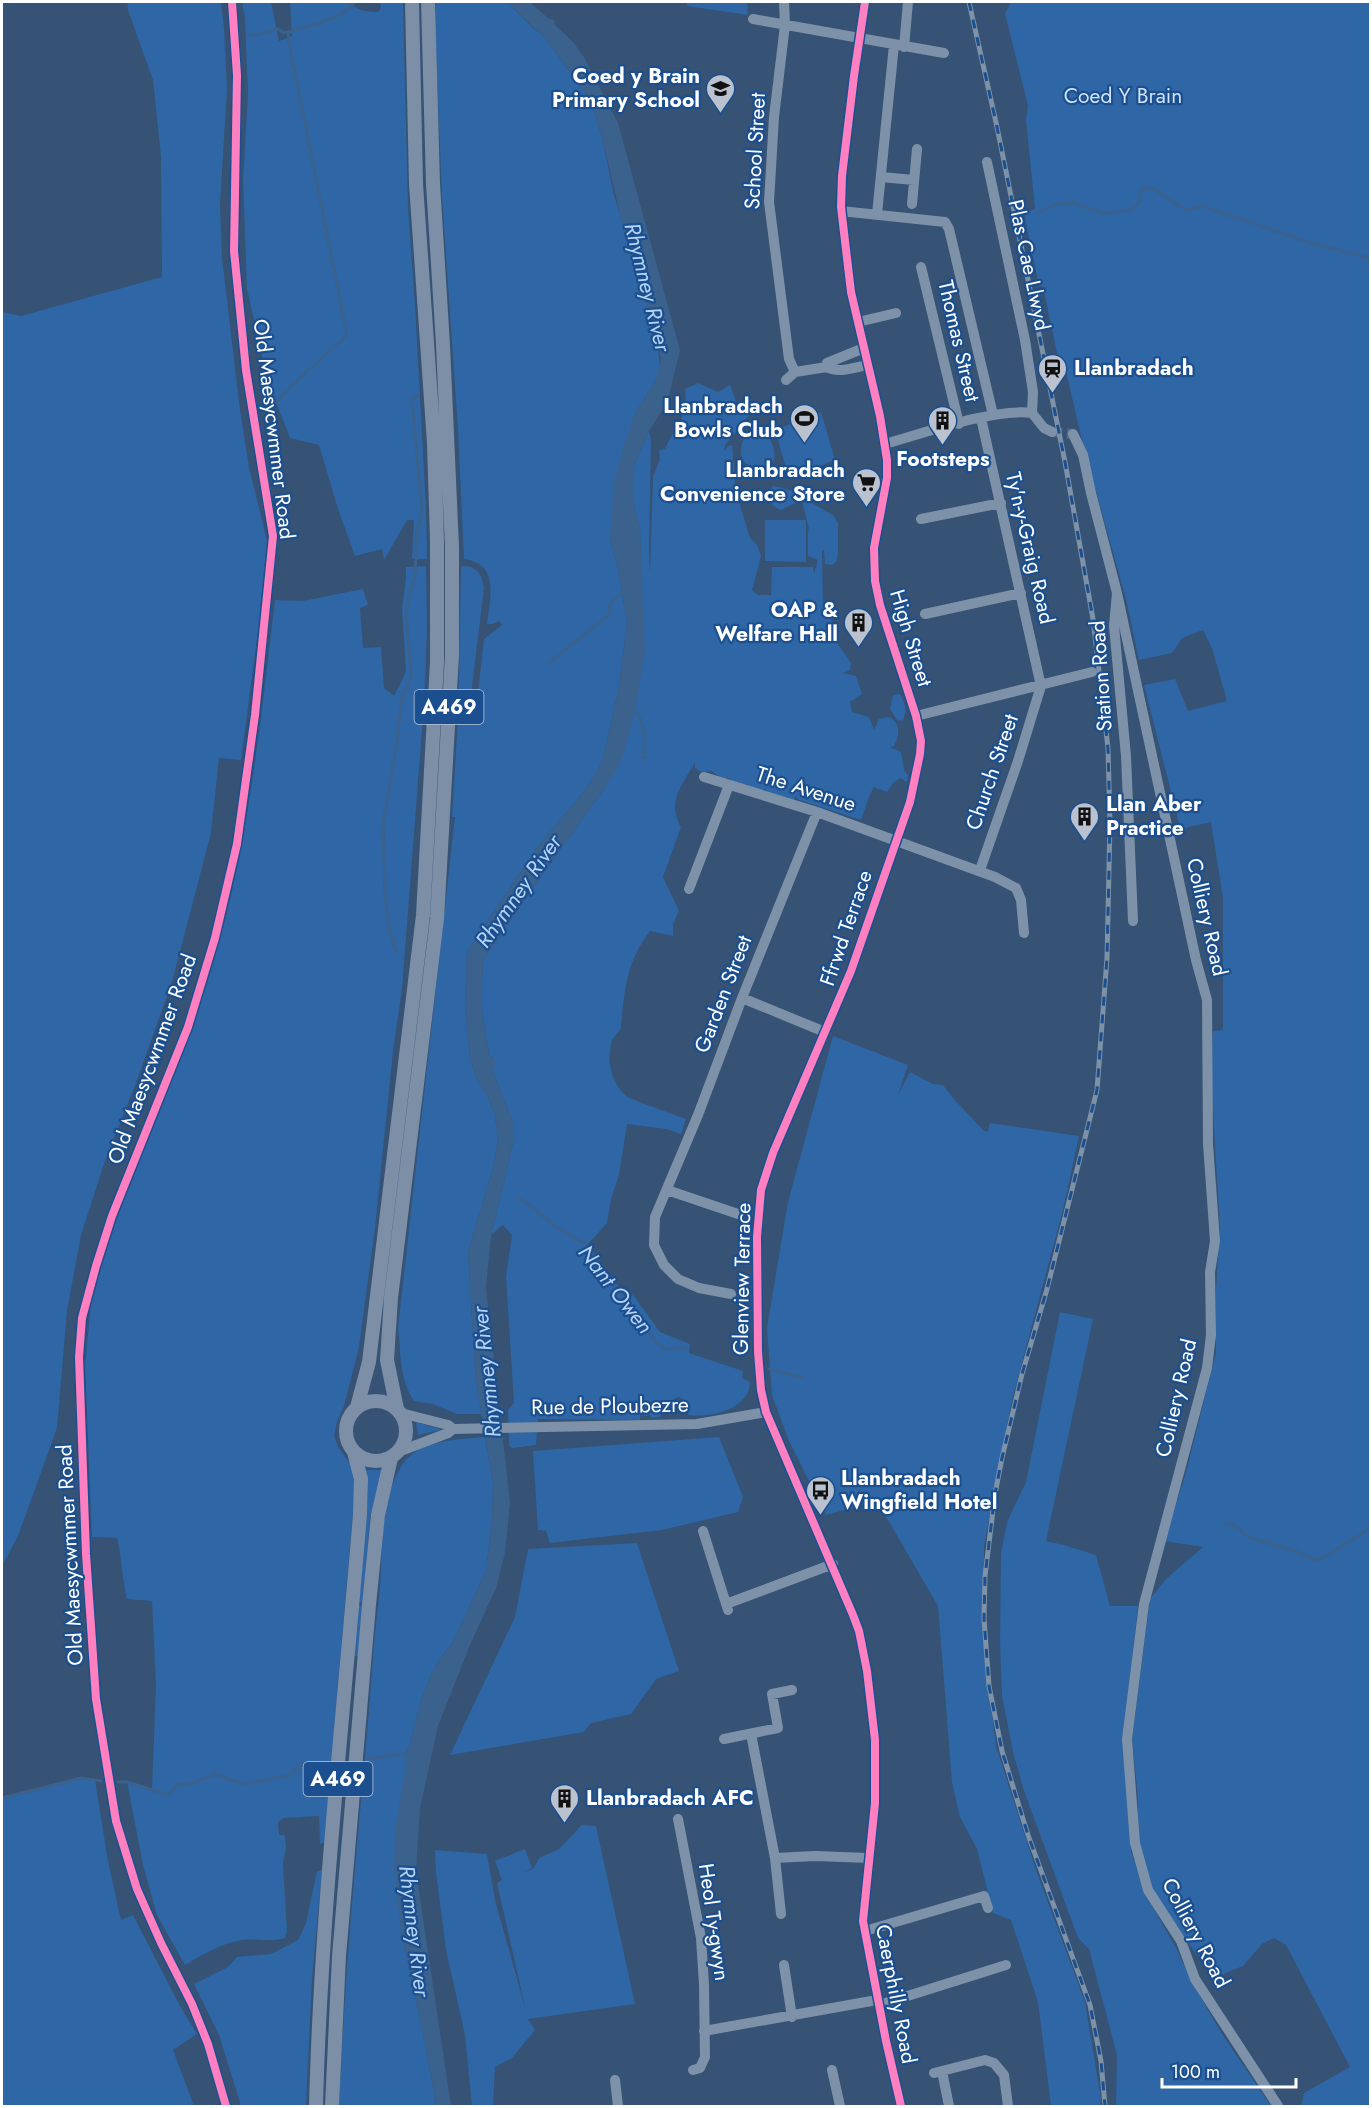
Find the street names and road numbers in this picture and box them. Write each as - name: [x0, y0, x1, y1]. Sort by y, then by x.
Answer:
- street label: School Street: [737, 92, 773, 210]
- street label: Plas Cae Llwyd: [1000, 197, 1058, 333]
- street label: Thomas Street: [930, 277, 988, 405]
- street label: Old Maesycwmmer Road: [246, 317, 302, 541]
- street label: Ty'n-y-Graig Road: [998, 469, 1062, 627]
- street label: High Street: [882, 586, 940, 690]
- street label: Station Road: [1082, 619, 1120, 733]
- road number: A469: [414, 690, 484, 724]
- street label: Church Street: [958, 710, 1026, 834]
- street label: The Avenue: [752, 759, 860, 819]
- street label: Colliery Road: [1179, 855, 1235, 979]
- street label: Ffrwd Terrace: [812, 866, 880, 990]
- street label: Garden Street: [687, 931, 759, 1057]
- street label: Old Maesycwmmer Road: [100, 950, 204, 1168]
- street label: Glenview Terrace: [726, 1202, 758, 1355]
- street label: Colliery Road: [1148, 1336, 1204, 1460]
- street label: Rue de Ploubezre: [531, 1390, 689, 1422]
- street label: Old Maesycwmmer Road: [49, 1444, 91, 1666]
- road number: A469: [304, 1762, 372, 1796]
- street label: Heol Ty-gwyn: [691, 1861, 737, 1983]
- street label: Colliery Road: [1154, 1873, 1238, 1993]
- street label: Caerphilly Road: [868, 1922, 924, 2066]

